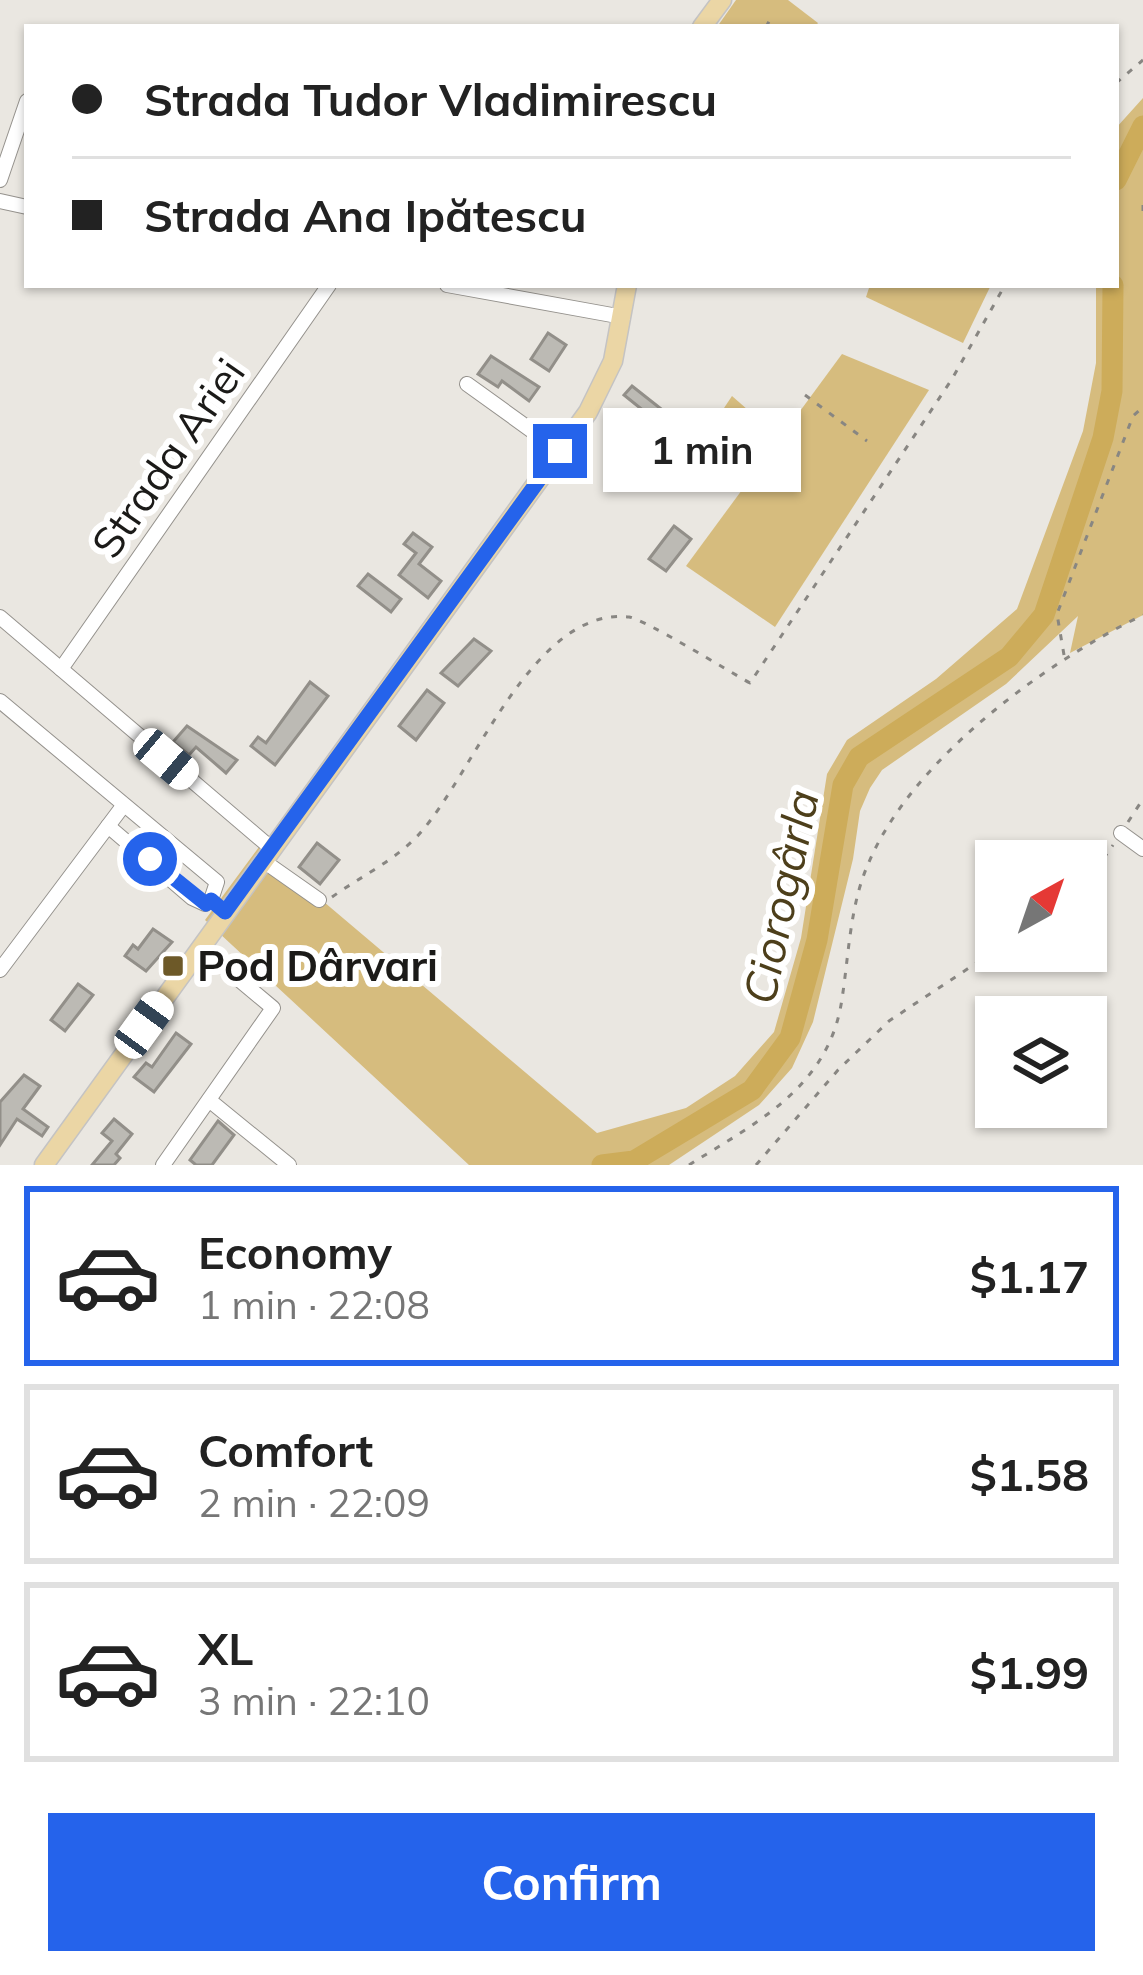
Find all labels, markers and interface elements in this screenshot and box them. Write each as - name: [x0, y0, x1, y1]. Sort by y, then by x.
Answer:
- text: Strada Tudor Vladimirescu: [144, 71, 717, 127]
- text: Strada Ana Ipătescu: [144, 187, 587, 243]
- street label: Strada Ariei: [80, 348, 256, 568]
- callout: 1 min: [602, 409, 800, 493]
- route end: [533, 424, 587, 478]
- text: 1 min: [651, 425, 753, 474]
- car: [127, 722, 205, 796]
- water label: Ciorogârla: [730, 785, 830, 1009]
- route start: [123, 832, 177, 886]
- north arrow: [975, 840, 1107, 972]
- map controls: [975, 840, 1107, 1128]
- place label: Pod Dârvari: [197, 939, 438, 992]
- marker: Pod Dârvari: [160, 953, 186, 979]
- car: [108, 985, 180, 1065]
- button: layers: [975, 996, 1107, 1128]
- icon: car: [54, 1222, 162, 1330]
- text: Economy: [198, 1224, 392, 1280]
- text: $1.17: [970, 1248, 1089, 1304]
- text: 1 min · 22:08: [198, 1280, 430, 1329]
- icon: car: [54, 1420, 162, 1528]
- text: Comfort: [198, 1422, 373, 1478]
- text: $1.58: [970, 1446, 1089, 1502]
- text: 2 min · 22:09: [198, 1478, 430, 1527]
- icon: car: [54, 1618, 162, 1726]
- text: XL: [198, 1620, 253, 1676]
- text: $1.99: [970, 1644, 1089, 1700]
- text: 3 min · 22:10: [198, 1676, 430, 1725]
- button: Confirm: [48, 1813, 1095, 1951]

